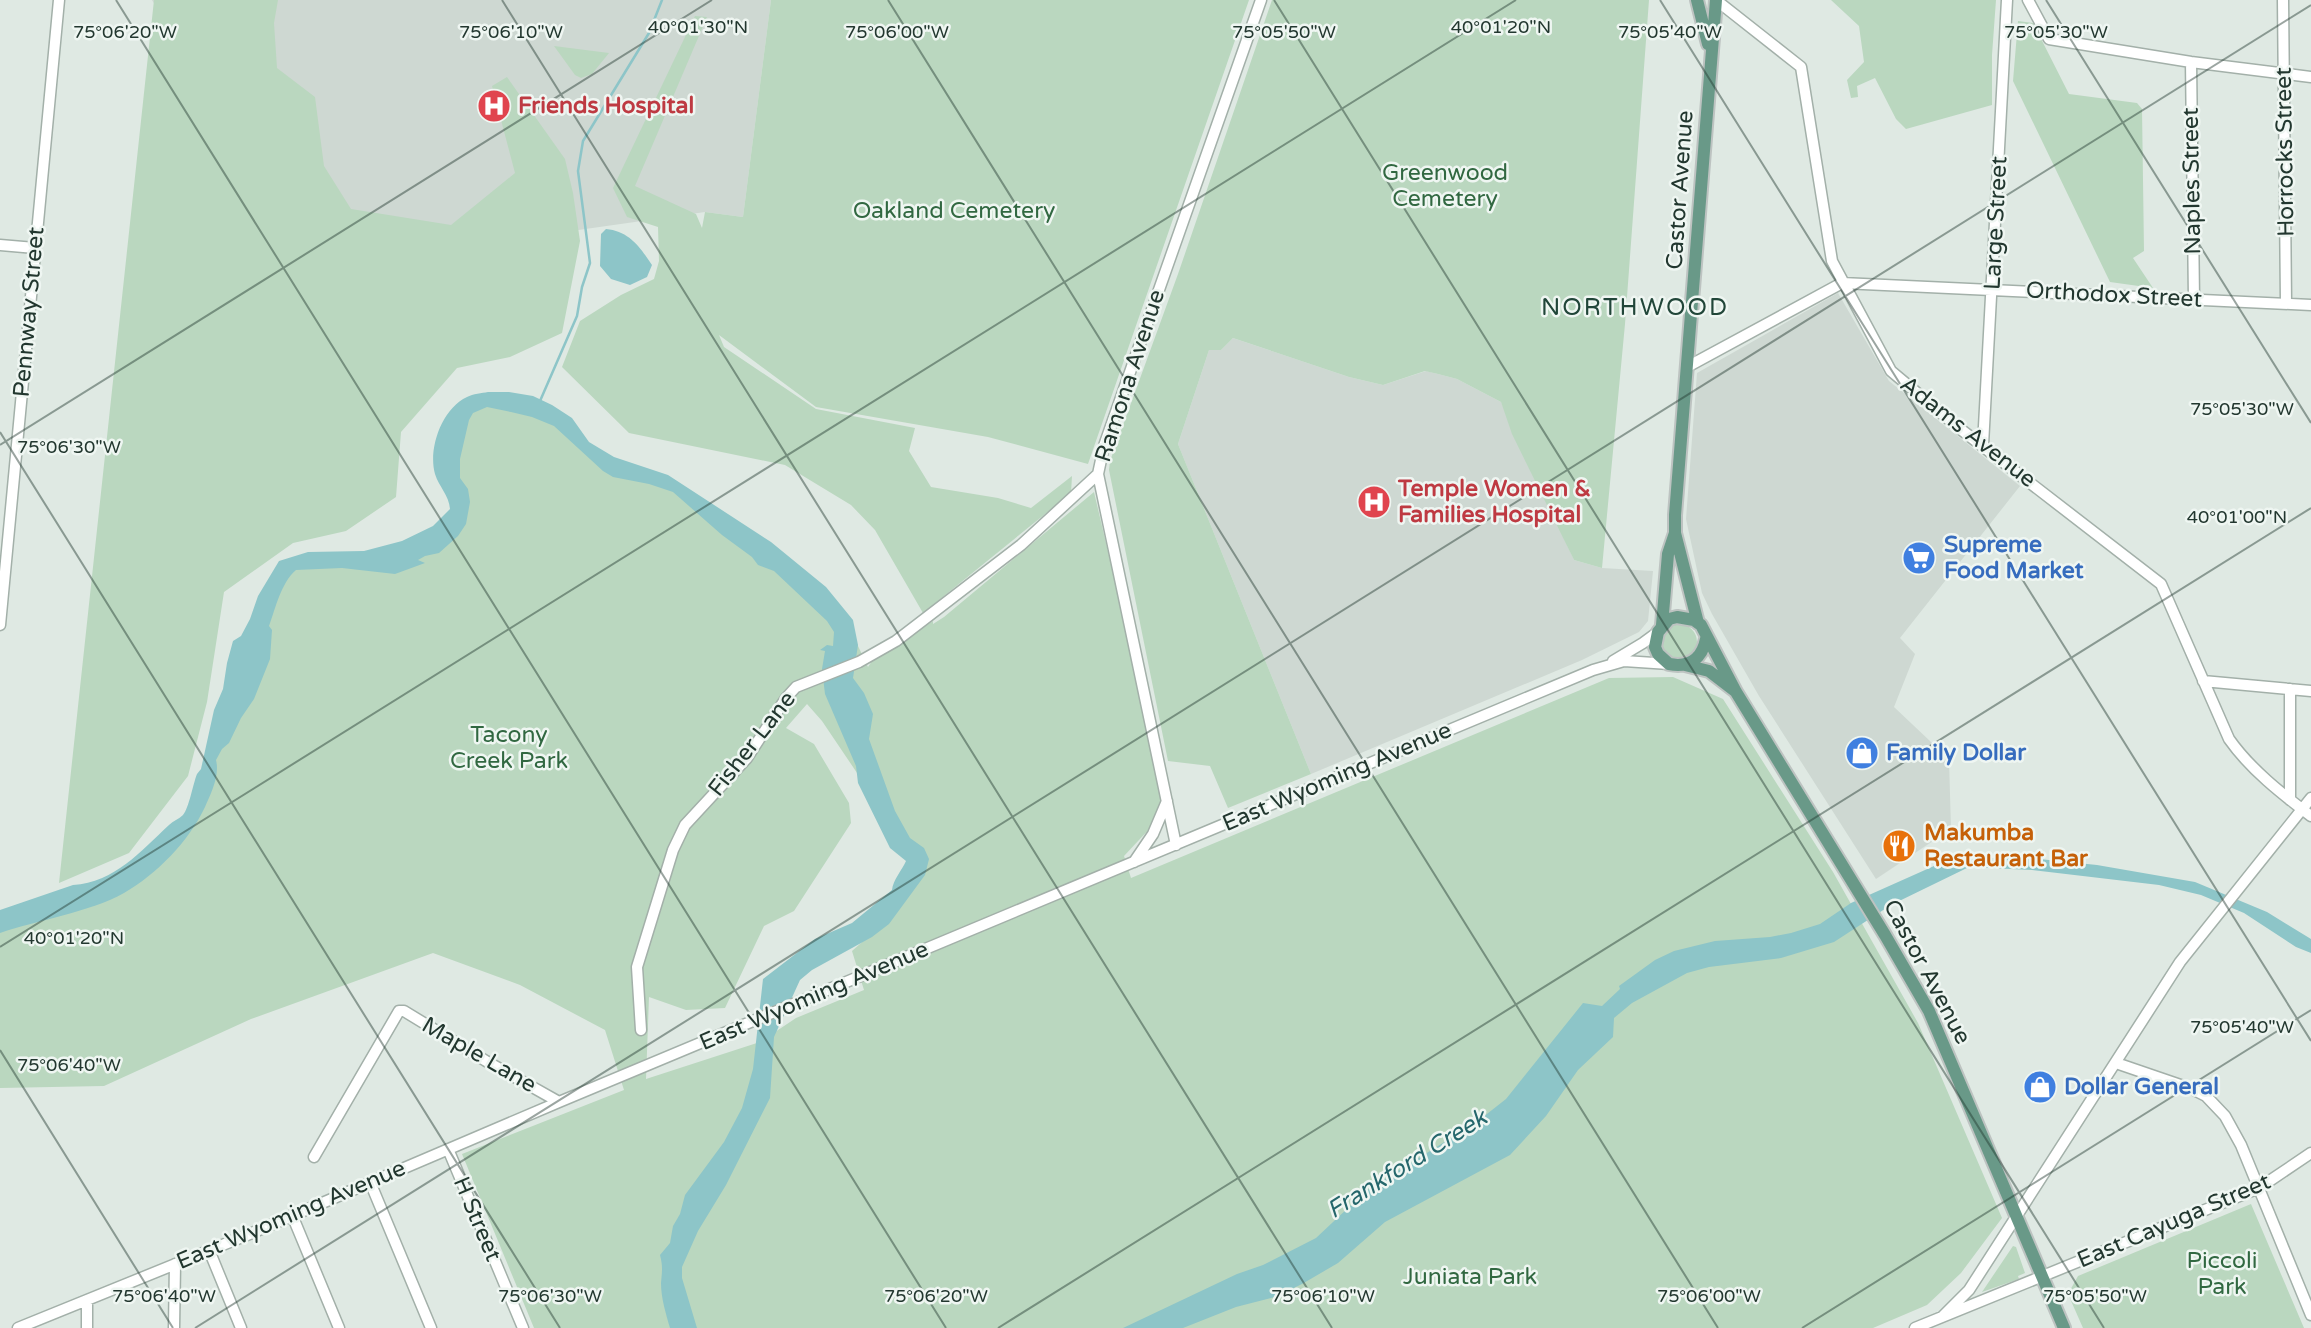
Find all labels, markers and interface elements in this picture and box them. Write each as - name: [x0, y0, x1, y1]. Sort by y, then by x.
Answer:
- text: 40°01'30"N: [648, 16, 748, 38]
- text: 40°01'20"N: [1451, 16, 1551, 38]
- text: 75°06'20"W: [73, 21, 177, 43]
- text: 75°06'10"W: [459, 21, 563, 43]
- text: 75°06'00"W: [845, 21, 949, 43]
- text: 75°05'50"W: [1232, 21, 1336, 43]
- text: 75°05'40"W: [1618, 21, 1722, 43]
- text: 75°05'30"W: [2004, 21, 2108, 43]
- street label: Horrocks Street: [2270, 67, 2300, 237]
- hospital icon: Friends Hospital: [475, 87, 513, 125]
- place label: Friends Hospital: [518, 92, 694, 120]
- street label: Naples Street: [2177, 107, 2207, 255]
- street label: Castor Avenue: [1660, 109, 1700, 271]
- street label: Large Street: [1979, 155, 2013, 291]
- park label: Greenwood Cemetery: [1382, 159, 1508, 213]
- park label: Oakland Cemetery: [853, 197, 1055, 225]
- street label: Pennway Street: [8, 225, 50, 398]
- street label: Orthodox Street: [2025, 276, 2203, 314]
- street label: Ramona Avenue: [1089, 286, 1171, 466]
- district label: NORTHWOOD: [1541, 293, 1729, 322]
- street label: Adams Avenue: [1894, 370, 2042, 494]
- text: 75°05'30"W: [2190, 398, 2294, 420]
- text: 75°06'30"W: [17, 436, 121, 458]
- place label: Temple Women & Families Hospital: [1397, 475, 1591, 529]
- hospital icon: Temple Women & Families Hospital: [1355, 483, 1393, 521]
- text: 40°01'00"N: [2187, 506, 2287, 528]
- place label: Supreme Food Market: [1944, 531, 2084, 585]
- supermarket icon: Supreme Food Market: [1900, 539, 1938, 577]
- street label: Fisher Lane: [702, 686, 802, 802]
- street label: East Wyoming Avenue: [1218, 716, 1456, 838]
- park label: Tacony Creek Park: [450, 721, 568, 775]
- shop icon: Family Dollar: [1843, 734, 1881, 772]
- place label: Family Dollar: [1886, 739, 2027, 767]
- place label: Makumba Restaurant Bar: [1924, 819, 2089, 873]
- restaurant icon: Makumba Restaurant Bar: [1880, 827, 1918, 865]
- street label: Castor Avenue: [1877, 895, 1977, 1049]
- text: 40°01'20"N: [24, 927, 124, 949]
- street label: East Wyoming Avenue: [695, 935, 933, 1057]
- street label: Maple Lane: [417, 1011, 541, 1099]
- text: 75°05'40"W: [2190, 1016, 2294, 1038]
- text: 75°06'40"W: [17, 1054, 121, 1076]
- shop icon: Dollar General: [2021, 1068, 2059, 1106]
- place label: Dollar General: [2064, 1073, 2219, 1101]
- water label: Frankford Creek: [1322, 1102, 1494, 1225]
- street label: East Wyoming Avenue: [172, 1154, 410, 1276]
- street label: East Cayuga Street: [2073, 1168, 2275, 1274]
- street label: H Street: [447, 1173, 507, 1266]
- park label: Piccoli Park: [2187, 1247, 2257, 1301]
- park label: Juniata Park: [1403, 1263, 1537, 1291]
- text: 75°06'40"W: [112, 1285, 216, 1307]
- text: 75°06'30"W: [498, 1285, 602, 1307]
- text: 75°06'20"W: [884, 1285, 988, 1307]
- text: 75°06'10"W: [1271, 1285, 1375, 1307]
- text: 75°06'00"W: [1657, 1285, 1761, 1307]
- text: 75°05'50"W: [2043, 1285, 2147, 1307]

